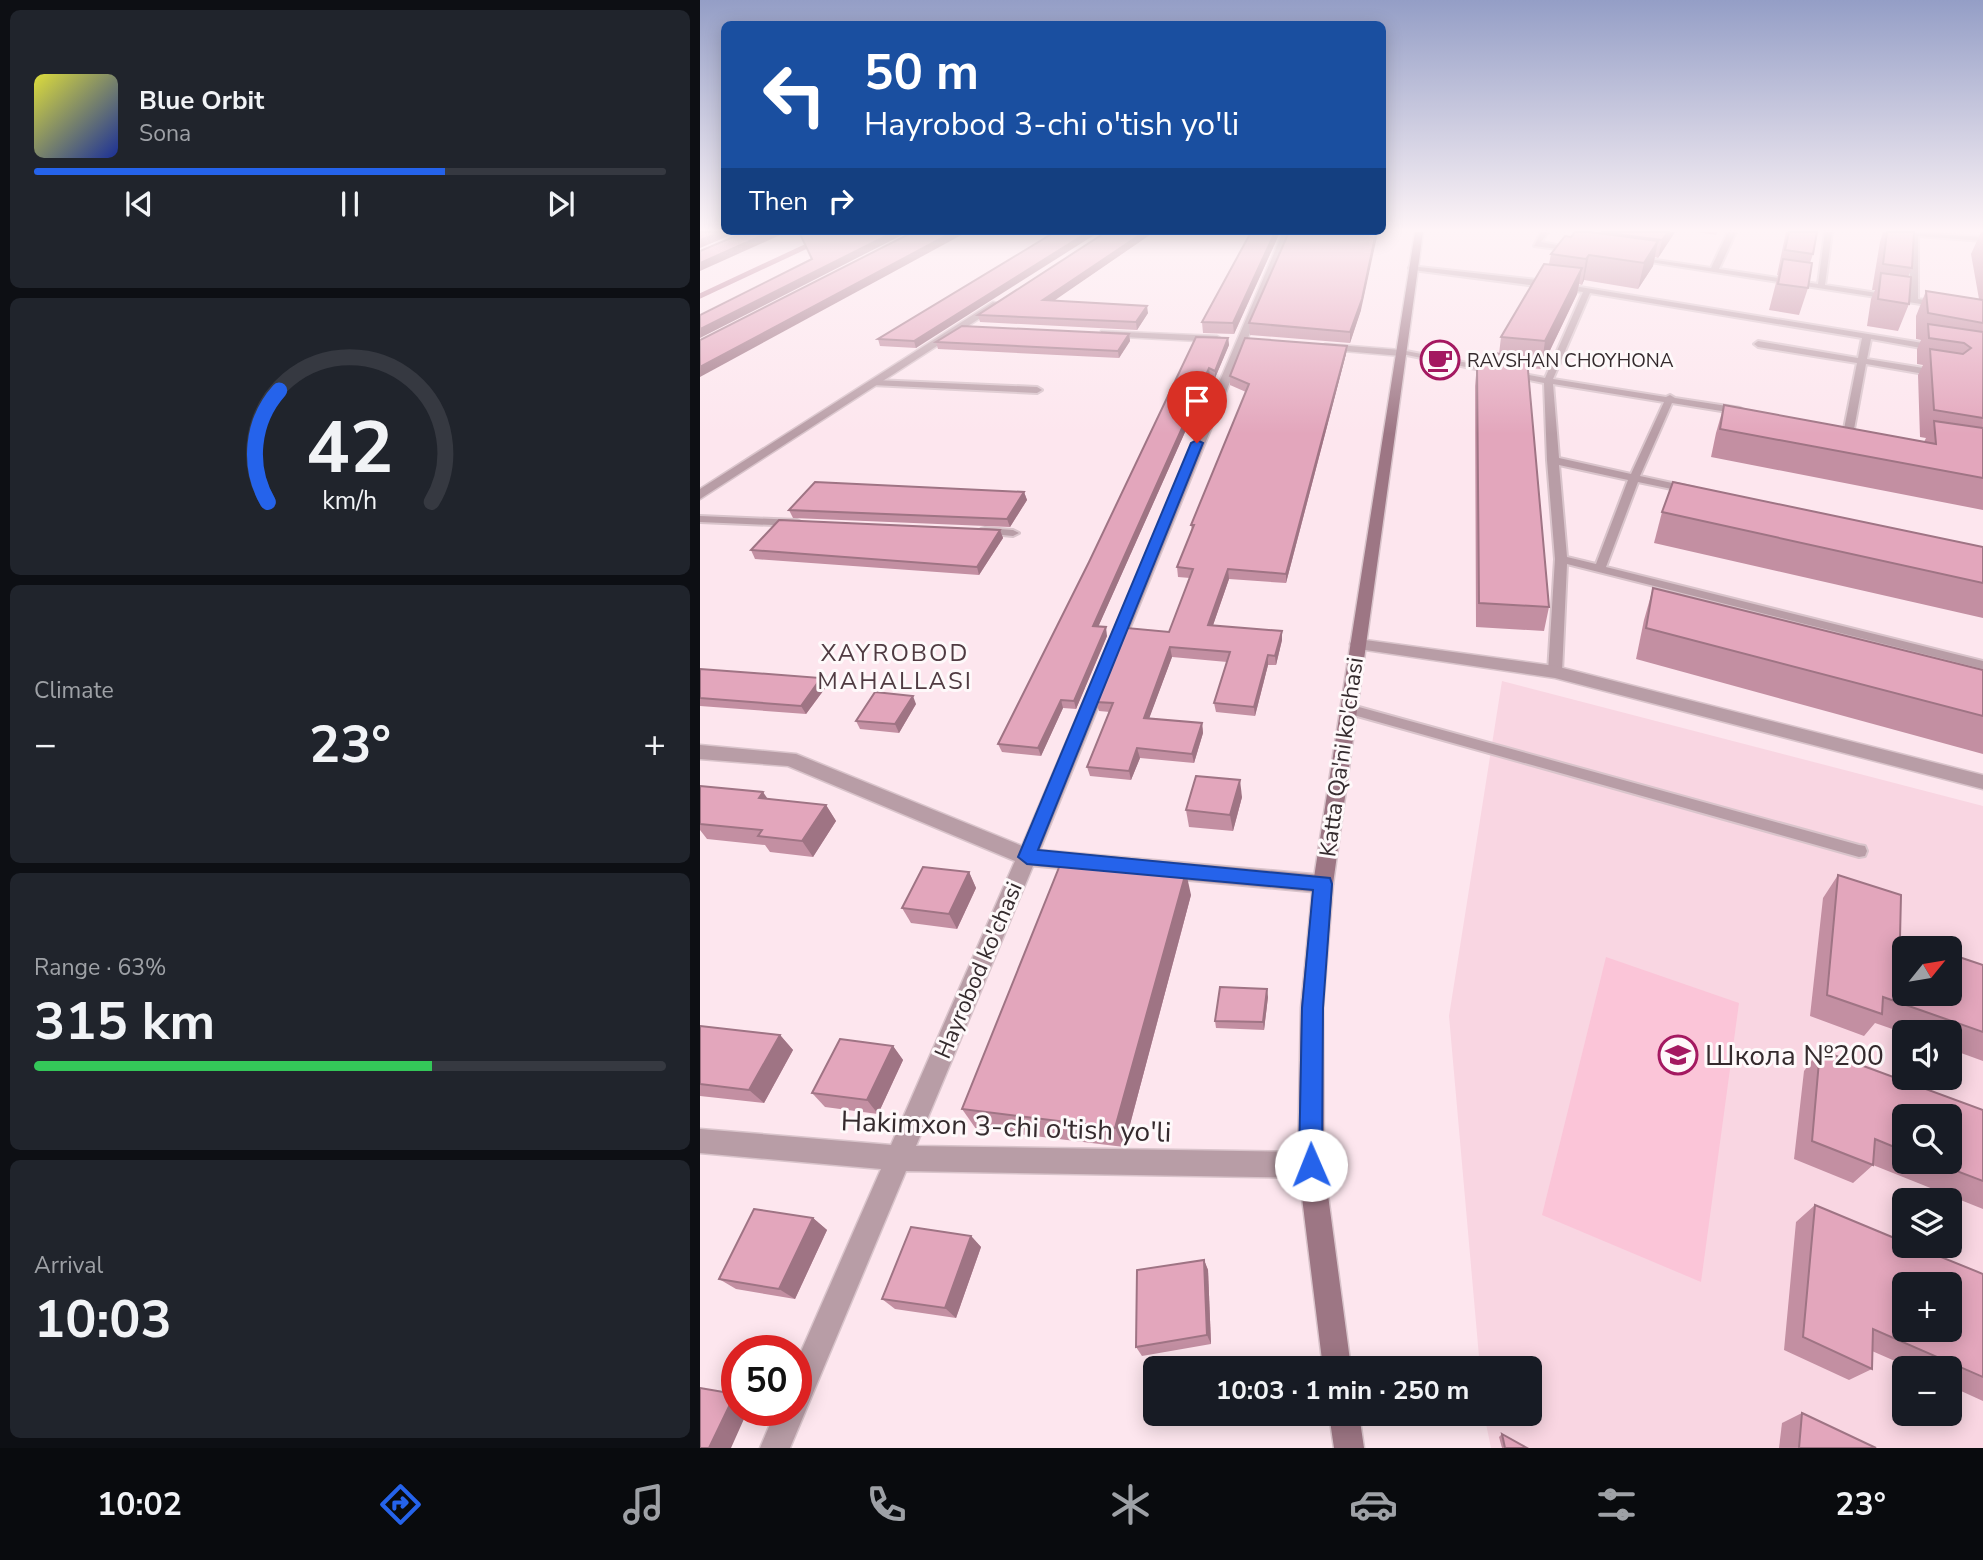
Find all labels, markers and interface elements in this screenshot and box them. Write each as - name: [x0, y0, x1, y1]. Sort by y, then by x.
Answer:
- text: 50 m: [864, 39, 979, 106]
- icon: left: [749, 49, 840, 140]
- text: Blue Orbit: [139, 83, 264, 118]
- text: Hayrobod 3-chi o'tish yo'li: [864, 103, 1239, 146]
- text: Sona: [139, 118, 191, 149]
- icon: right: [822, 182, 860, 220]
- text: Then: [749, 184, 808, 219]
- icon: previous: [120, 185, 158, 223]
- icon: pause: [331, 185, 369, 223]
- icon: next: [542, 185, 580, 223]
- cafe icon: RAVSHAN CHOYHONA: [1419, 339, 1461, 381]
- place label: RAVSHAN CHOYHONA: [1467, 348, 1674, 374]
- pin: [1167, 371, 1227, 443]
- icon: arrive: [1178, 382, 1216, 420]
- text: 42: [306, 399, 394, 499]
- text: km/h: [322, 484, 378, 518]
- district label: XAYROBOD MAHALLASI: [817, 637, 973, 697]
- street label: Katta Qa'ni ko'chasi: [1312, 655, 1371, 859]
- text: Climate: [34, 675, 114, 706]
- text: 23°: [309, 709, 391, 780]
- text: −: [34, 719, 57, 770]
- text: +: [643, 719, 666, 770]
- street label: Hayrobod ko'chasi: [927, 877, 1030, 1063]
- north arrow: [1892, 936, 1962, 1006]
- map controls: [1892, 936, 1962, 1426]
- text: Range · 63%: [34, 952, 166, 983]
- text: 315 km: [34, 986, 215, 1057]
- button: sound: [1892, 1020, 1962, 1090]
- school or university icon: Школа №200: [1657, 1034, 1699, 1076]
- place label: Школа №200: [1705, 1037, 1884, 1075]
- street label: Hakimxon 3-chi o'tish yo'li: [840, 1102, 1172, 1152]
- button: search: [1892, 1104, 1962, 1174]
- position arrow: [1274, 1128, 1348, 1202]
- button: layers: [1892, 1188, 1962, 1258]
- text: Arrival: [34, 1250, 103, 1281]
- button: +: [1892, 1272, 1962, 1342]
- text: 10:03: [34, 1284, 172, 1355]
- speed limit sign: 50: [721, 1335, 812, 1426]
- button: −: [1892, 1356, 1962, 1426]
- text: 10:03 · 1 min · 250 m: [1216, 1373, 1469, 1408]
- icon: directions: [376, 1480, 425, 1529]
- icon: music: [619, 1480, 668, 1529]
- icon: phone: [862, 1480, 911, 1529]
- icon: climate: [1106, 1480, 1155, 1529]
- icon: car: [1349, 1480, 1398, 1529]
- icon: filters: [1592, 1480, 1641, 1529]
- text: 10:02: [97, 1483, 182, 1526]
- text: 23°: [1835, 1483, 1886, 1526]

